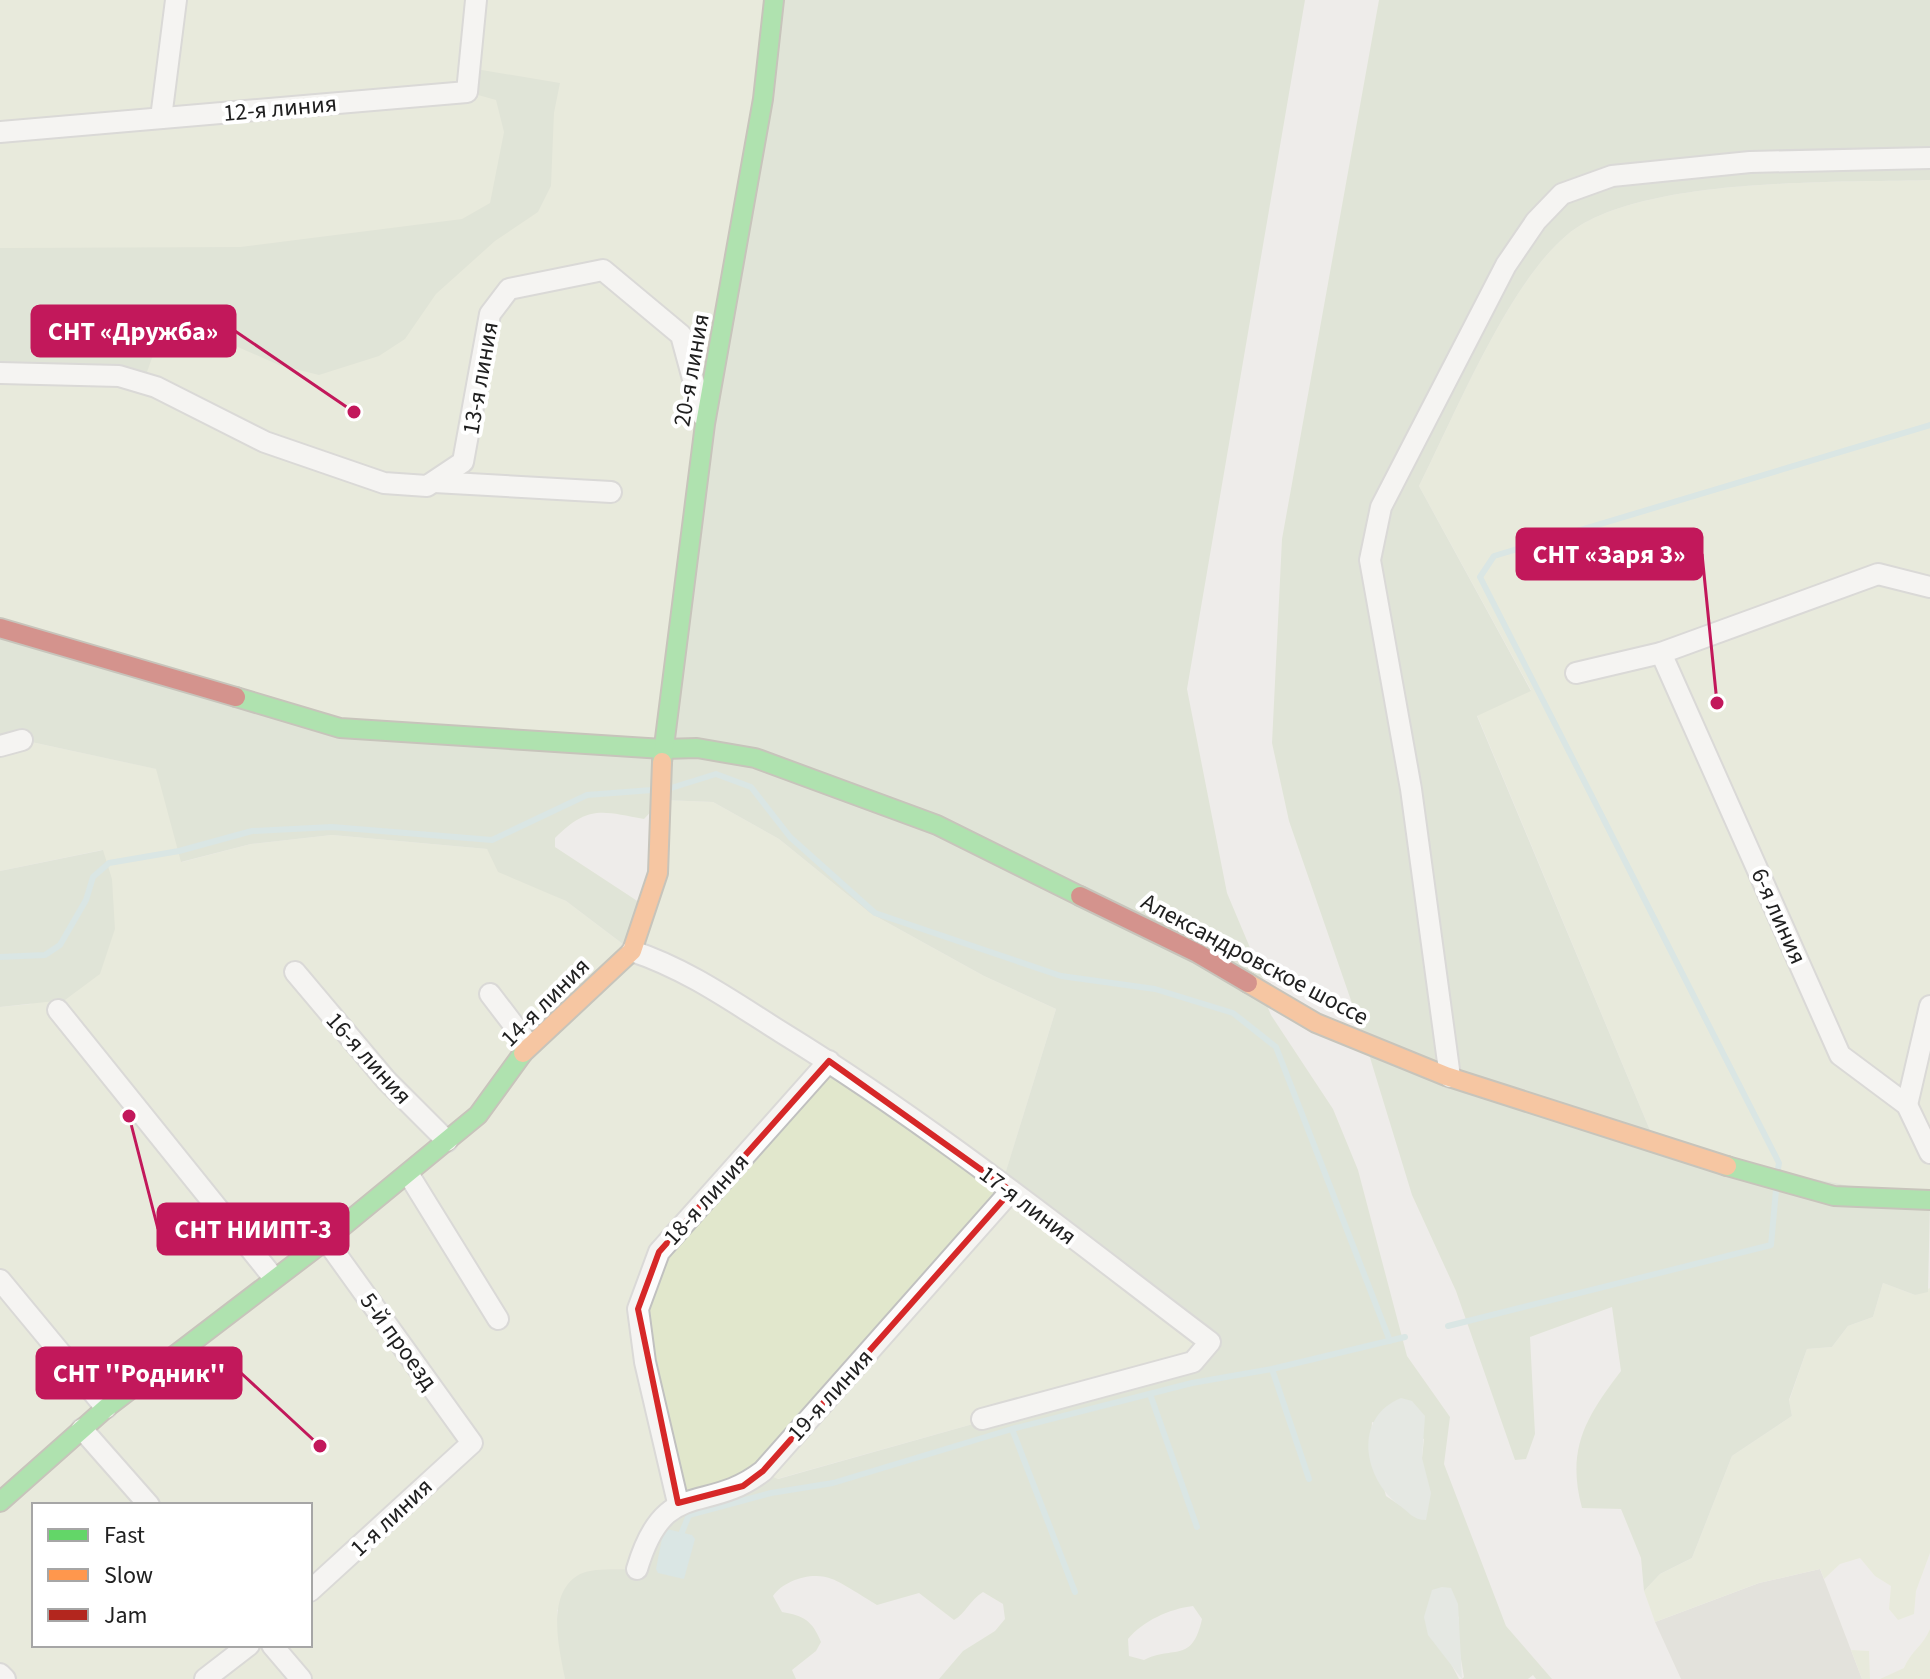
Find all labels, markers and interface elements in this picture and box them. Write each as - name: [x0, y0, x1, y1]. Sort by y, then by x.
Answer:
- street label: 12-я линия: [222, 86, 338, 131]
- callout: СНТ «Дружба»: [32, 306, 235, 356]
- street label: 20-я линия: [664, 311, 719, 429]
- text: СНТ «Дружба»: [48, 313, 218, 350]
- street label: 13-я линия: [453, 319, 508, 437]
- callout: СНТ «Заря 3»: [1517, 529, 1702, 579]
- text: СНТ «Заря 3»: [1532, 536, 1686, 573]
- street label: 6-я линия: [1742, 862, 1815, 970]
- street label: Александровское шоссе: [1135, 885, 1375, 1034]
- street label: 14-я линия: [493, 950, 598, 1055]
- street label: 16-я линия: [317, 1004, 420, 1112]
- street label: 18-я линия: [655, 1145, 758, 1253]
- street label: 17-я линия: [972, 1157, 1084, 1254]
- callout: СНТ НИИПТ-3: [158, 1204, 348, 1254]
- text: СНТ НИИПТ-3: [174, 1211, 332, 1248]
- street label: 5-й проезд: [351, 1285, 446, 1397]
- street label: 19-я линия: [779, 1341, 882, 1449]
- callout: СНТ ''Родник'': [37, 1348, 241, 1398]
- text: СНТ ''Родник'': [53, 1355, 225, 1392]
- street label: 1-я линия: [342, 1470, 441, 1565]
- legend: [32, 1503, 312, 1647]
- text: Fast: [104, 1518, 145, 1553]
- text: Slow: [104, 1558, 153, 1593]
- text: Jam: [104, 1598, 148, 1633]

